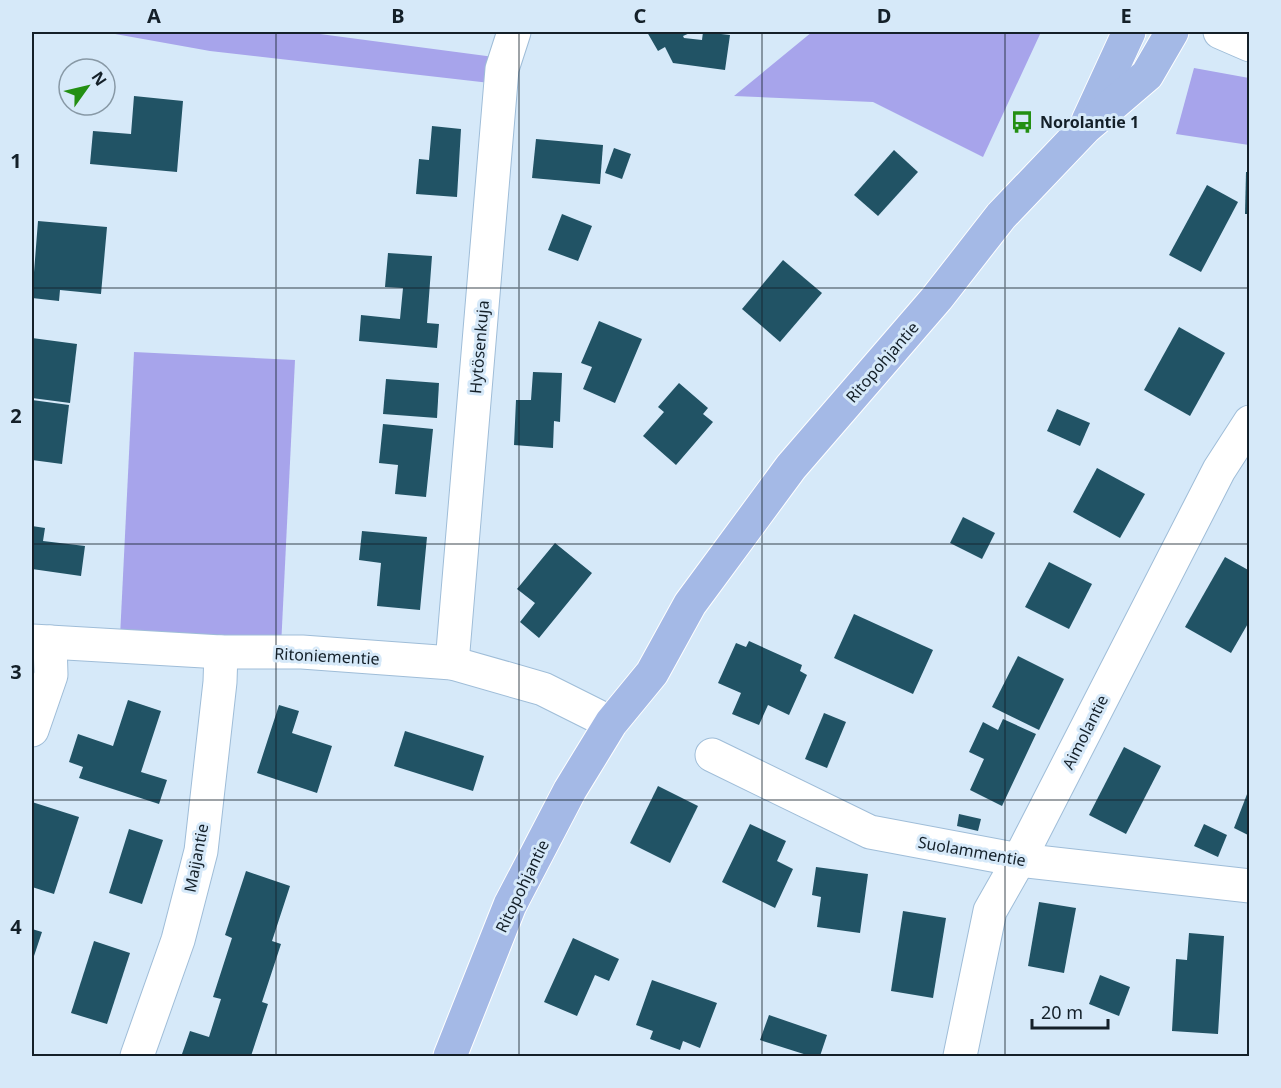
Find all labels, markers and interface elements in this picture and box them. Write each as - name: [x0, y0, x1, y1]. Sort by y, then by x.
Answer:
- text: A: [147, 2, 161, 29]
- text: B: [391, 2, 405, 29]
- text: C: [634, 2, 647, 29]
- text: D: [877, 2, 891, 29]
- text: E: [1120, 2, 1132, 29]
- north arrow: [57, 57, 117, 117]
- text: N: [87, 67, 112, 90]
- bus stop icon: Norolantie 1: [1009, 109, 1035, 135]
- place label: Norolantie 1: [1040, 111, 1139, 133]
- text: 1: [10, 147, 22, 174]
- street label: Hytösenkuja: [464, 299, 494, 395]
- street label: Ritopohjantie: [841, 317, 923, 407]
- text: 2: [10, 402, 22, 429]
- street label: Ritoniementie: [274, 642, 380, 670]
- text: 3: [10, 658, 22, 685]
- street label: Aimolantie: [1057, 691, 1113, 773]
- street label: Maijantie: [179, 822, 213, 894]
- street label: Suolammentie: [916, 831, 1028, 871]
- street label: Ritopohjantie: [490, 836, 554, 936]
- text: 4: [10, 913, 22, 940]
- scale bar: [1032, 992, 1108, 1030]
- text: 20 m: [1041, 1000, 1083, 1024]

